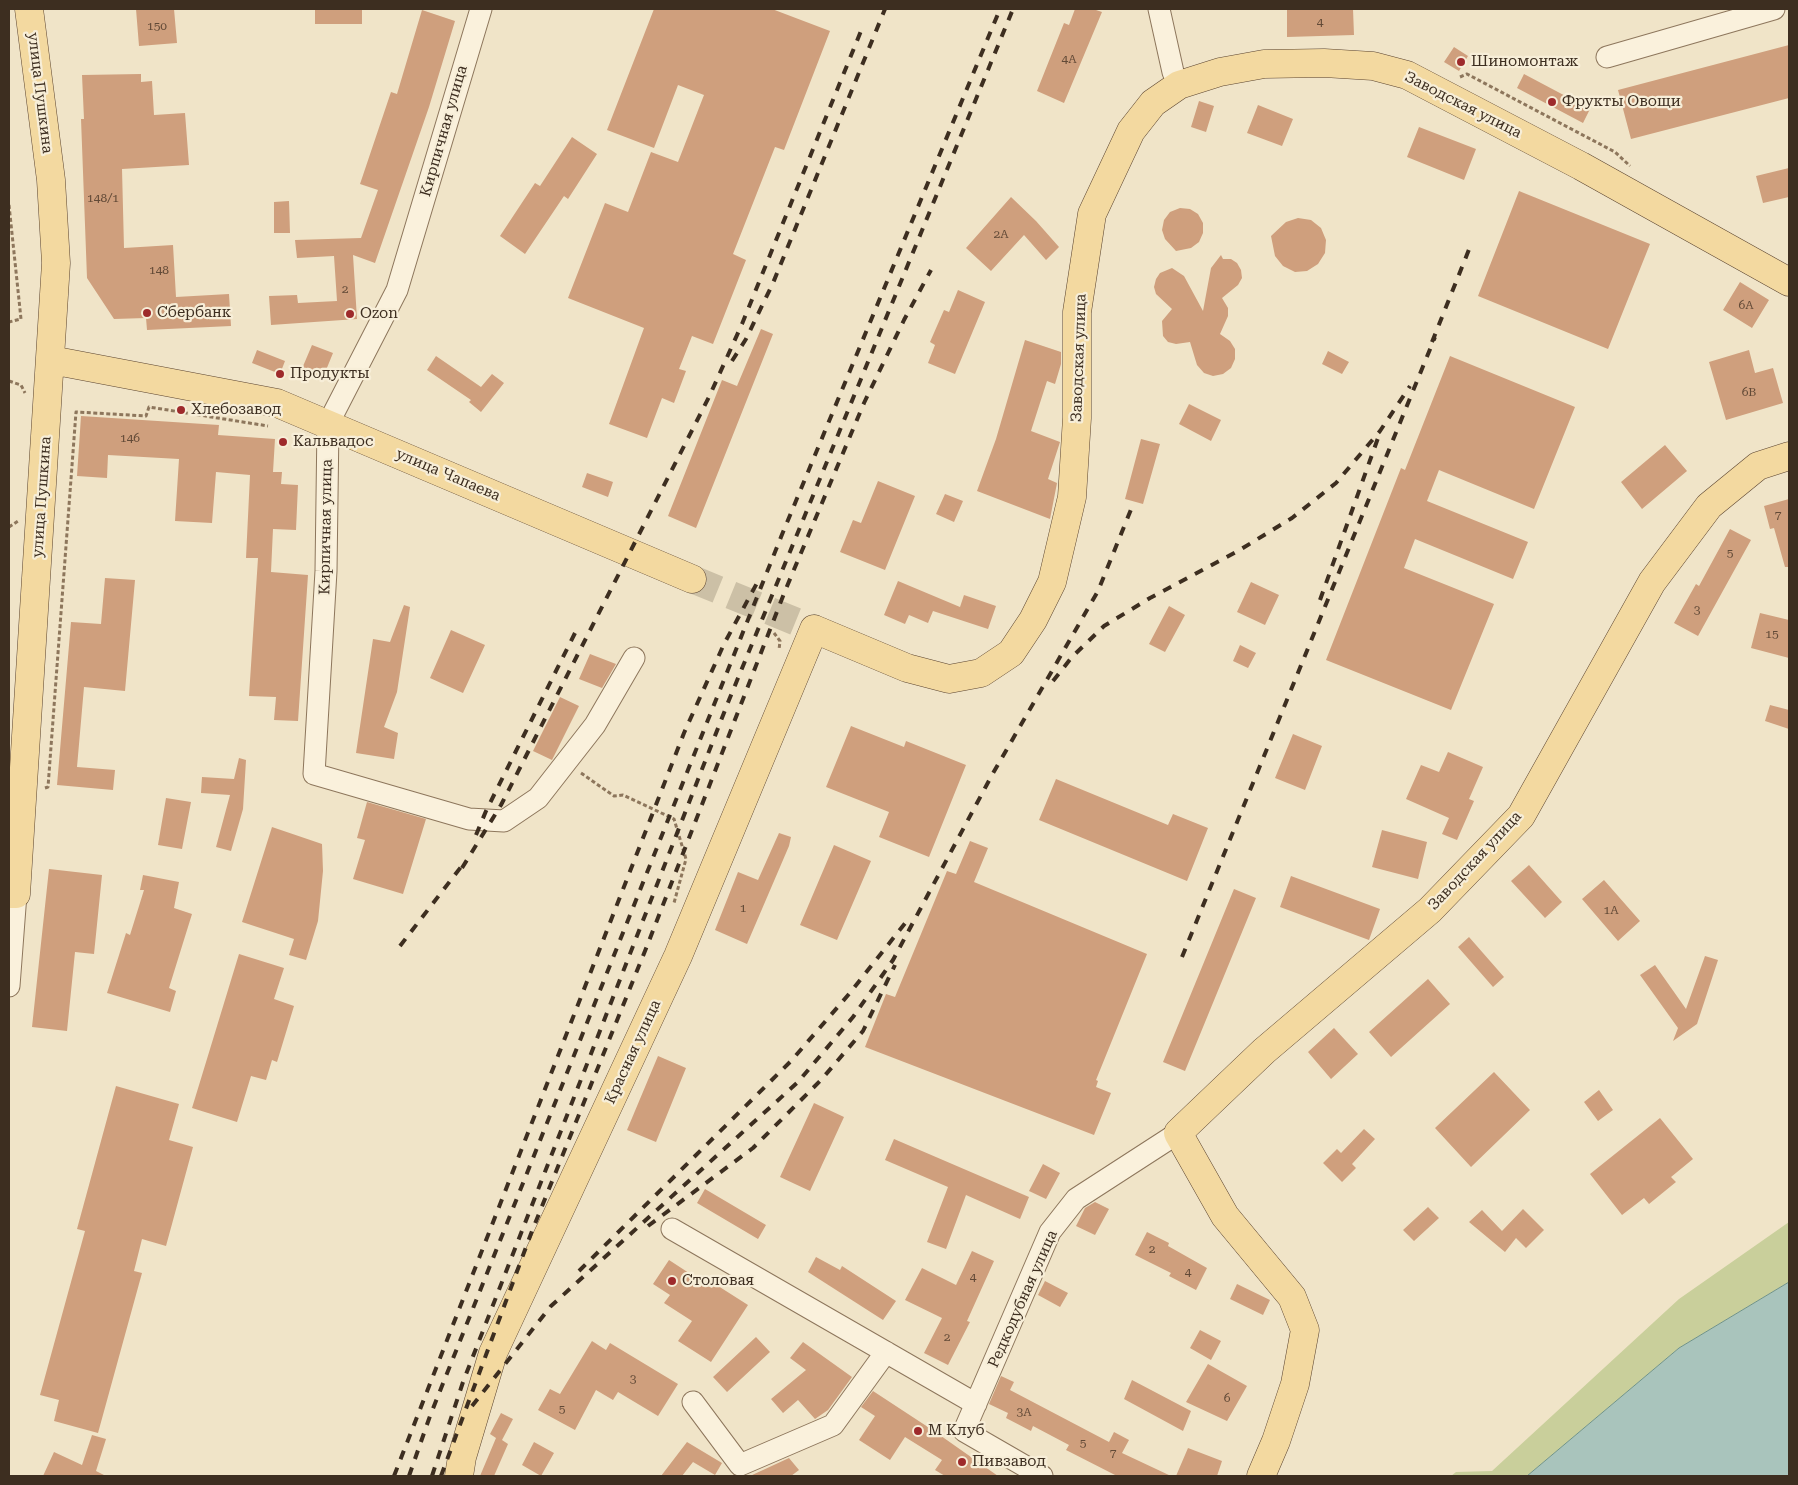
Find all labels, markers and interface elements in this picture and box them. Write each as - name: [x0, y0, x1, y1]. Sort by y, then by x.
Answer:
- house number: 4: [1317, 15, 1323, 29]
- house number: 150: [147, 19, 167, 33]
- street label: улица Пушкина: [24, 31, 56, 155]
- house number: 4А: [1061, 52, 1077, 66]
- place label: Шиномонтаж: [1471, 53, 1578, 71]
- marker: Шиномонтаж: [1455, 56, 1467, 68]
- street label: Кирпичная улица: [417, 63, 471, 199]
- street label: Заводская улица: [1402, 68, 1524, 142]
- place label: Фрукты Овощи: [1562, 93, 1681, 111]
- marker: Фрукты Овощи: [1546, 96, 1558, 108]
- house number: 148/1: [87, 191, 119, 205]
- house number: 2А: [993, 227, 1009, 241]
- house number: 148: [149, 263, 169, 277]
- house number: 2: [342, 282, 348, 296]
- street label: Заводская улица: [1068, 293, 1090, 423]
- house number: 6А: [1738, 298, 1754, 312]
- place label: Сбербанк: [157, 304, 231, 322]
- place label: Ozon: [360, 305, 398, 323]
- marker: Сбербанк: [141, 307, 153, 319]
- marker: Ozon: [344, 308, 356, 320]
- place label: Продукты: [290, 365, 370, 383]
- marker: Продукты: [274, 368, 286, 380]
- house number: 6В: [1742, 385, 1756, 399]
- place label: Хлебозавод: [191, 401, 281, 419]
- marker: Хлебозавод: [175, 404, 187, 416]
- house number: 146: [120, 431, 140, 445]
- place label: Кальвадос: [293, 433, 373, 451]
- street label: улица Пушкина: [29, 436, 55, 558]
- marker: Кальвадос: [277, 436, 289, 448]
- street label: улица Чапаева: [393, 445, 503, 505]
- street label: Кирпичная улица: [316, 459, 336, 595]
- house number: 7: [1775, 508, 1781, 522]
- house number: 5: [1727, 546, 1733, 560]
- house number: 3: [1694, 603, 1700, 617]
- house number: 15: [1765, 627, 1779, 641]
- street label: Заводская улица: [1424, 808, 1526, 914]
- house number: 1: [740, 901, 746, 915]
- house number: 1А: [1603, 903, 1619, 917]
- street label: Красная улица: [601, 997, 665, 1107]
- street label: Редкодубная улица: [985, 1227, 1061, 1371]
- house number: 2: [1149, 1242, 1155, 1256]
- house number: 4: [1185, 1265, 1191, 1279]
- house number: 4: [970, 1270, 976, 1284]
- place label: Столовая: [682, 1272, 754, 1290]
- marker: Столовая: [666, 1275, 678, 1287]
- house number: 2: [944, 1330, 950, 1344]
- house number: 3: [630, 1372, 636, 1386]
- house number: 6: [1224, 1391, 1230, 1405]
- house number: 5: [559, 1402, 565, 1416]
- house number: 3А: [1016, 1405, 1032, 1419]
- place label: М Клуб: [928, 1422, 985, 1440]
- marker: М Клуб: [912, 1425, 924, 1437]
- house number: 5: [1080, 1436, 1086, 1450]
- house number: 7: [1110, 1446, 1116, 1460]
- place label: Пивзавод: [972, 1453, 1046, 1471]
- marker: Пивзавод: [956, 1456, 968, 1468]

